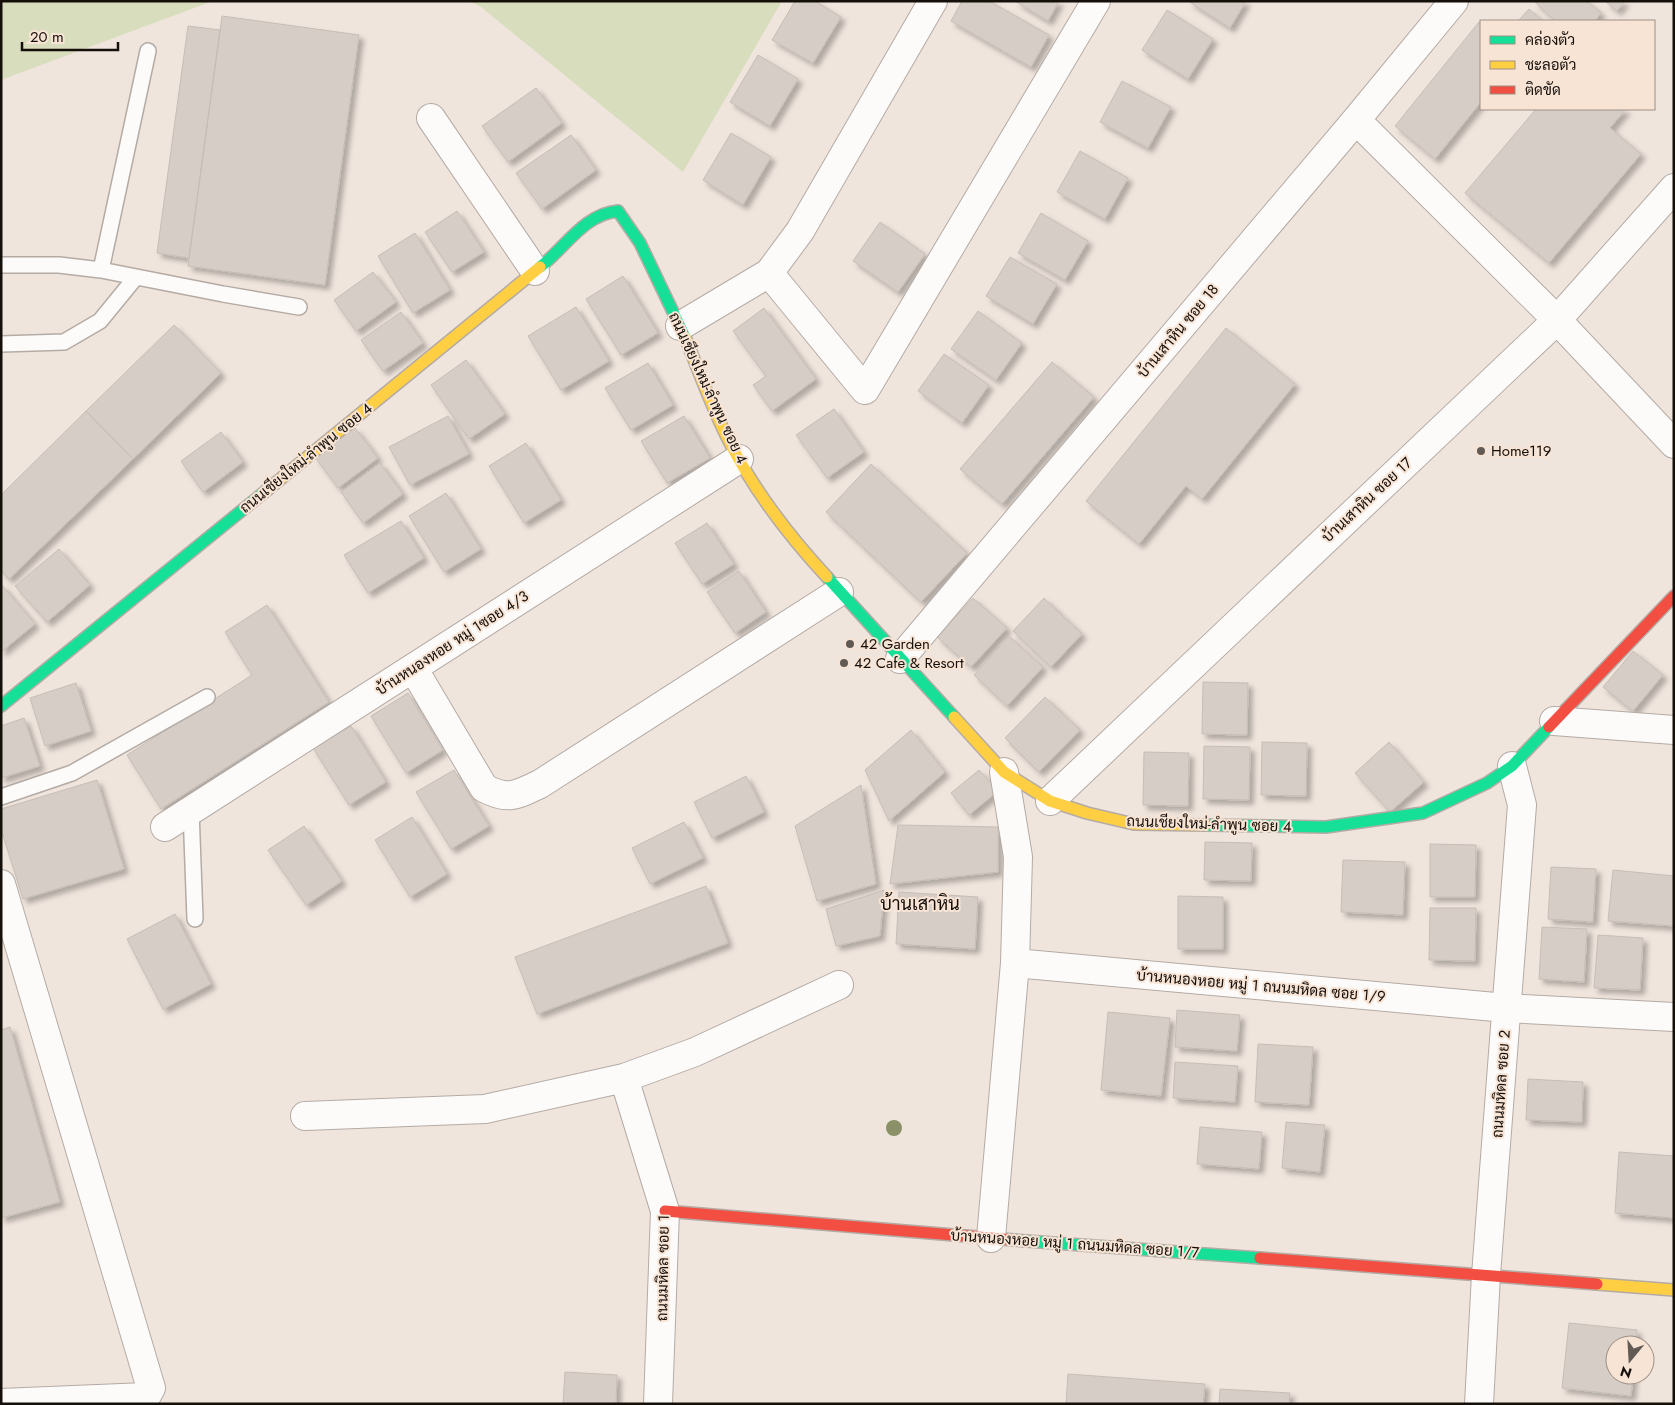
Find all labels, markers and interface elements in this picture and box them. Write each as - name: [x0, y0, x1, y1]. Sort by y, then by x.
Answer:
- scale bar: [22, 20, 119, 52]
- legend: [1480, 20, 1655, 110]
- text: 20 m: [30, 26, 64, 48]
- text: คล่องตัว: [1525, 29, 1575, 51]
- text: ชะลอตัว: [1525, 54, 1576, 76]
- text: ติดขัด: [1525, 79, 1561, 101]
- street label: บ้านเสาหิน ซอย 18: [1132, 279, 1224, 383]
- street label: ถนนเชียงใหม่-ลำพูน ซอย 4: [663, 308, 753, 468]
- street label: ถนนเชียงใหม่-ลำพูน ซอย 4: [235, 397, 377, 519]
- place label: Home119: [1491, 440, 1551, 462]
- marker: Home119: [1475, 445, 1487, 457]
- street label: บ้านเสาหิน ซอย 17: [1317, 452, 1417, 548]
- street label: บ้านหนองหอย หมู่ 1ซอย 4/3: [371, 585, 533, 701]
- place label: 42 Garden: [860, 633, 930, 655]
- marker: 42 Garden: [844, 638, 856, 650]
- place label: 42 Cafe & Resort: [854, 652, 964, 674]
- marker: 42 Cafe & Resort: [838, 657, 850, 669]
- street label: ถนนเชียงใหม่-ลำพูน ซอย 4: [1126, 810, 1292, 838]
- district label: บ้านเสาหิน: [880, 891, 960, 917]
- street label: บ้านหนองหอย หมู่ 1 ถนนมหิดล ซอย 1/9: [1135, 964, 1387, 1008]
- street label: ถนนมหิดล ซอย 2: [1486, 1029, 1516, 1139]
- street label: ถนนมหิดล ซอย 1: [651, 1215, 675, 1321]
- street label: บ้านหนองหอย หมู่ 1 ถนนมหิดล ซอย 1/7: [950, 1224, 1200, 1264]
- north arrow: [1605, 1335, 1655, 1385]
- text: N: [1618, 1361, 1634, 1384]

